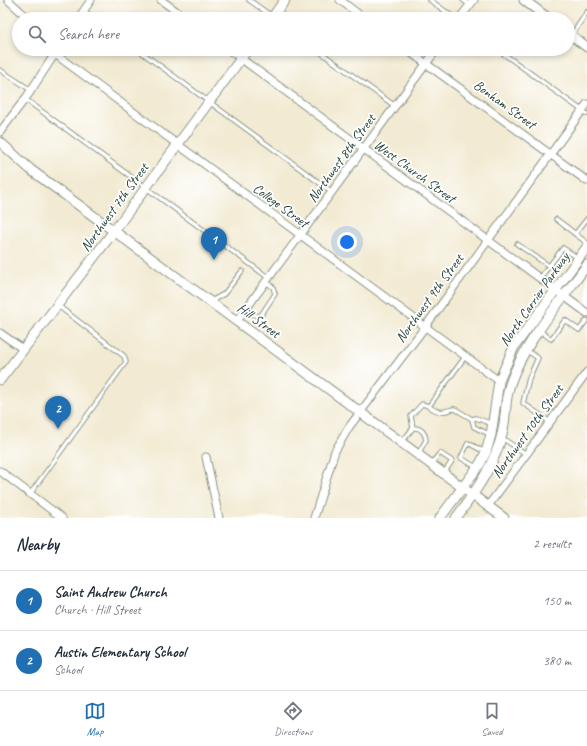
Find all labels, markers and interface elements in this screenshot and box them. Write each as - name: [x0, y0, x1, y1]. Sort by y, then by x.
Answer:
- search box: [12, 12, 575, 56]
- icon: search: [26, 23, 48, 45]
- text: Search here: [58, 25, 119, 44]
- street label: Bonham Street: [470, 76, 541, 134]
- street label: Northwest 8th Street: [304, 110, 380, 206]
- street label: West Church Street: [371, 136, 460, 208]
- street label: Northwest 7th Street: [77, 159, 153, 255]
- street label: College Street: [250, 180, 314, 233]
- pin: 1: [201, 227, 227, 260]
- your location: [337, 232, 357, 252]
- street label: North Carrier Parkway: [496, 248, 574, 349]
- street label: Northwest 9th Street: [392, 250, 468, 346]
- street label: Hill Street: [234, 299, 285, 342]
- street label: Northwest 10th Street: [488, 380, 568, 481]
- pin: 2: [45, 396, 71, 429]
- text: Nearby: [16, 534, 59, 555]
- text: 2 results: [533, 536, 571, 552]
- text: Saint Andrew Church: [54, 583, 167, 602]
- text: 1: [26, 593, 32, 609]
- text: 150 m: [543, 593, 571, 609]
- text: Church · Hill Street: [54, 602, 141, 618]
- text: Austin Elementary School: [54, 643, 186, 662]
- text: 2: [26, 653, 32, 669]
- text: 380 m: [543, 653, 571, 669]
- text: School: [54, 662, 82, 678]
- tab: Map: [84, 700, 106, 738]
- tab: Directions: [274, 700, 313, 738]
- tab: Saved: [481, 700, 503, 738]

